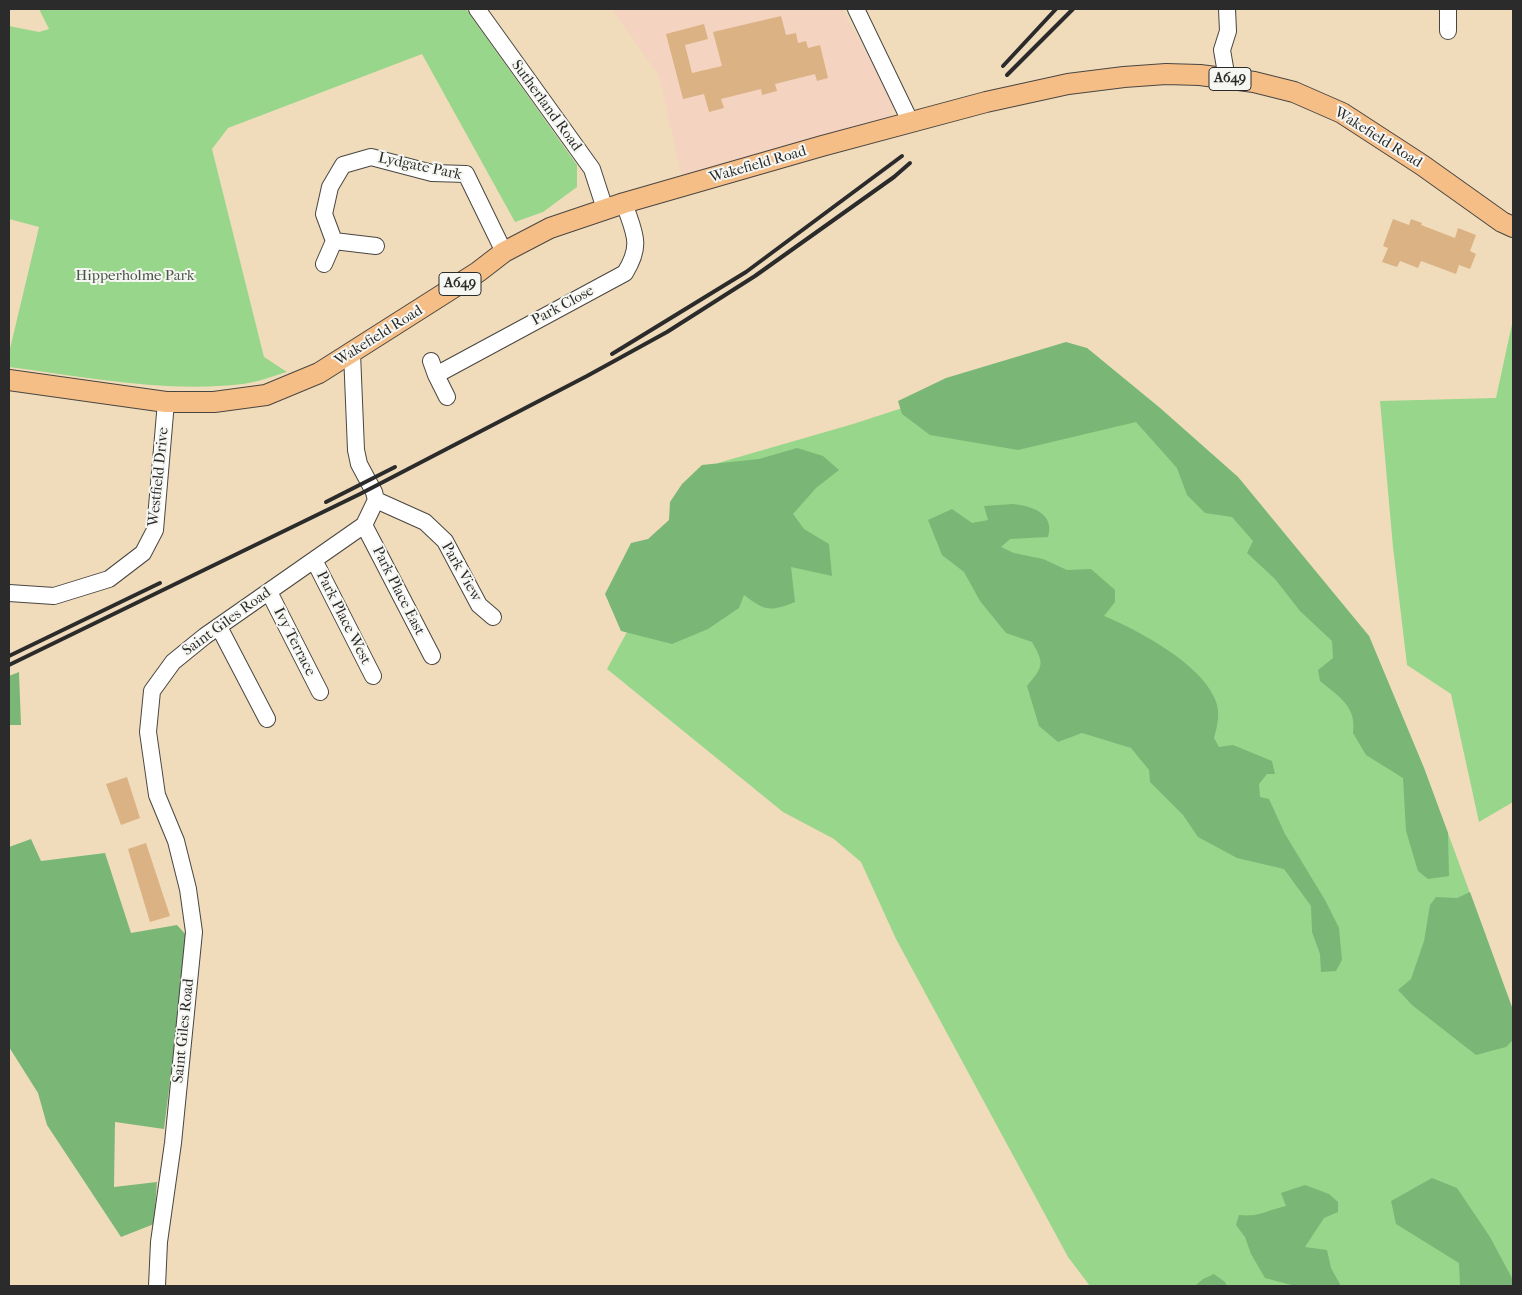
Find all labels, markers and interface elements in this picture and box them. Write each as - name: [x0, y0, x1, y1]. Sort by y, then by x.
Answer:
- street label: Sutherland Road: [507, 57, 585, 155]
- road number: A649: [1209, 68, 1251, 90]
- street label: Wakefield Road: [1331, 104, 1425, 172]
- street label: Wakefield Road: [707, 143, 809, 187]
- street label: Lydgate Park: [377, 149, 463, 185]
- park label: Hipperholme Park: [75, 267, 195, 285]
- road number: A649: [439, 272, 481, 296]
- street label: Park Close: [529, 282, 597, 330]
- street label: Wakefield Road: [332, 302, 426, 370]
- street label: Westfield Drive: [145, 426, 173, 528]
- street label: Park View: [437, 539, 485, 605]
- street label: Park Place East: [368, 544, 428, 638]
- street label: Park Place West: [312, 568, 374, 668]
- street label: Saint Giles Road: [179, 584, 275, 660]
- street label: Ivy Terrace: [269, 605, 319, 679]
- street label: Saint Giles Road: [170, 978, 198, 1084]

